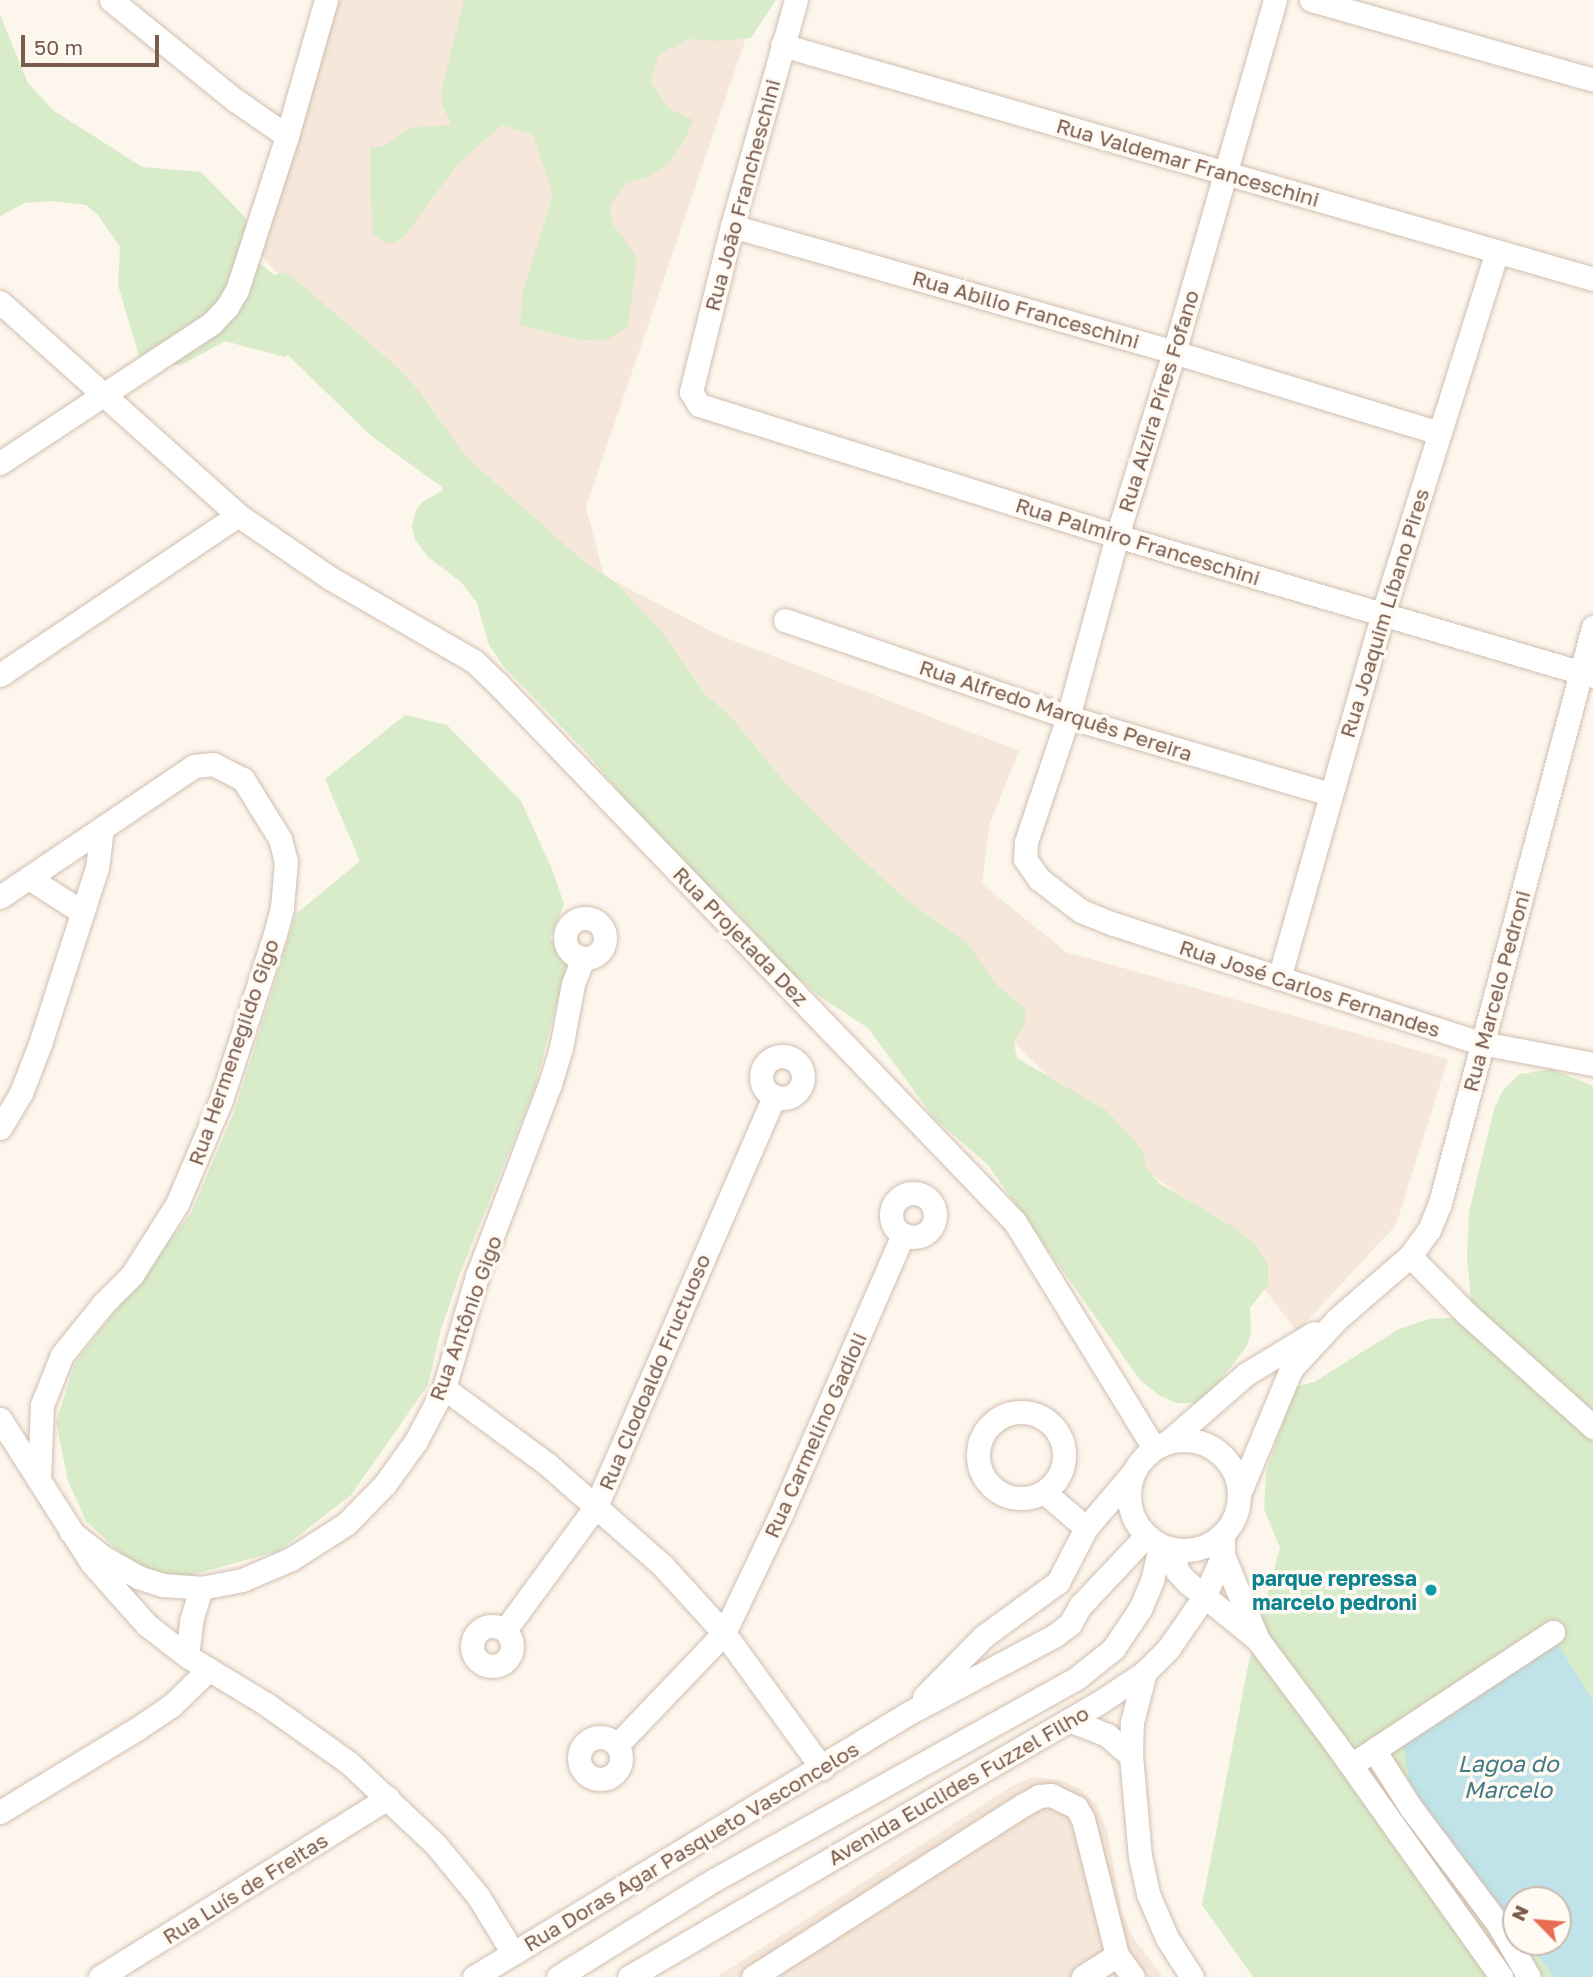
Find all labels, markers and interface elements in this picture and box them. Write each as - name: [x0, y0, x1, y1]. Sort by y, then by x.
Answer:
- scale bar: [24, 21, 163, 65]
- text: 50 m: [34, 34, 83, 60]
- street label: Rua João Francheschini: [699, 76, 785, 314]
- street label: Rua Valdemar Franceschini: [1054, 112, 1322, 212]
- street label: Rua Abilio Franceschini: [910, 264, 1142, 354]
- street label: Rua Alzira Píres Fofano: [1112, 287, 1204, 515]
- street label: Rua Joaquim Líbano Pires: [1334, 485, 1434, 741]
- street label: Rua Palmiro Franceschini: [1013, 492, 1263, 590]
- street label: Rua Alfredo Marquês Pereira: [916, 654, 1196, 766]
- street label: Rua Projetada Dez: [668, 861, 814, 1011]
- street label: Rua Marcelo Pedroni: [1457, 888, 1535, 1094]
- street label: Rua José Carlos Fernandes: [1176, 934, 1444, 1042]
- street label: Rua Hermenegildo Gigo: [182, 936, 284, 1168]
- street label: Rua Antônio Gigo: [423, 1232, 507, 1404]
- street label: Rua Clodoaldo Fructuoso: [593, 1250, 715, 1494]
- street label: Rua Carmelino Gadioli: [758, 1328, 872, 1542]
- place label: parque repressa marcelo pedroni: [1252, 1565, 1417, 1615]
- marker: parque repressa marcelo pedroni: [1423, 1582, 1439, 1598]
- street label: Avenida Euclides Fuzzel Filho: [823, 1700, 1093, 1870]
- street label: Rua Doras Agar Pasqueto Vasconcelos: [519, 1736, 863, 1956]
- water label: Lagoa do Marcelo: [1458, 1749, 1558, 1803]
- street label: Rua Luís de Freitas: [158, 1827, 332, 1949]
- north arrow: [1502, 1886, 1572, 1956]
- text: N: [1506, 1901, 1533, 1924]

